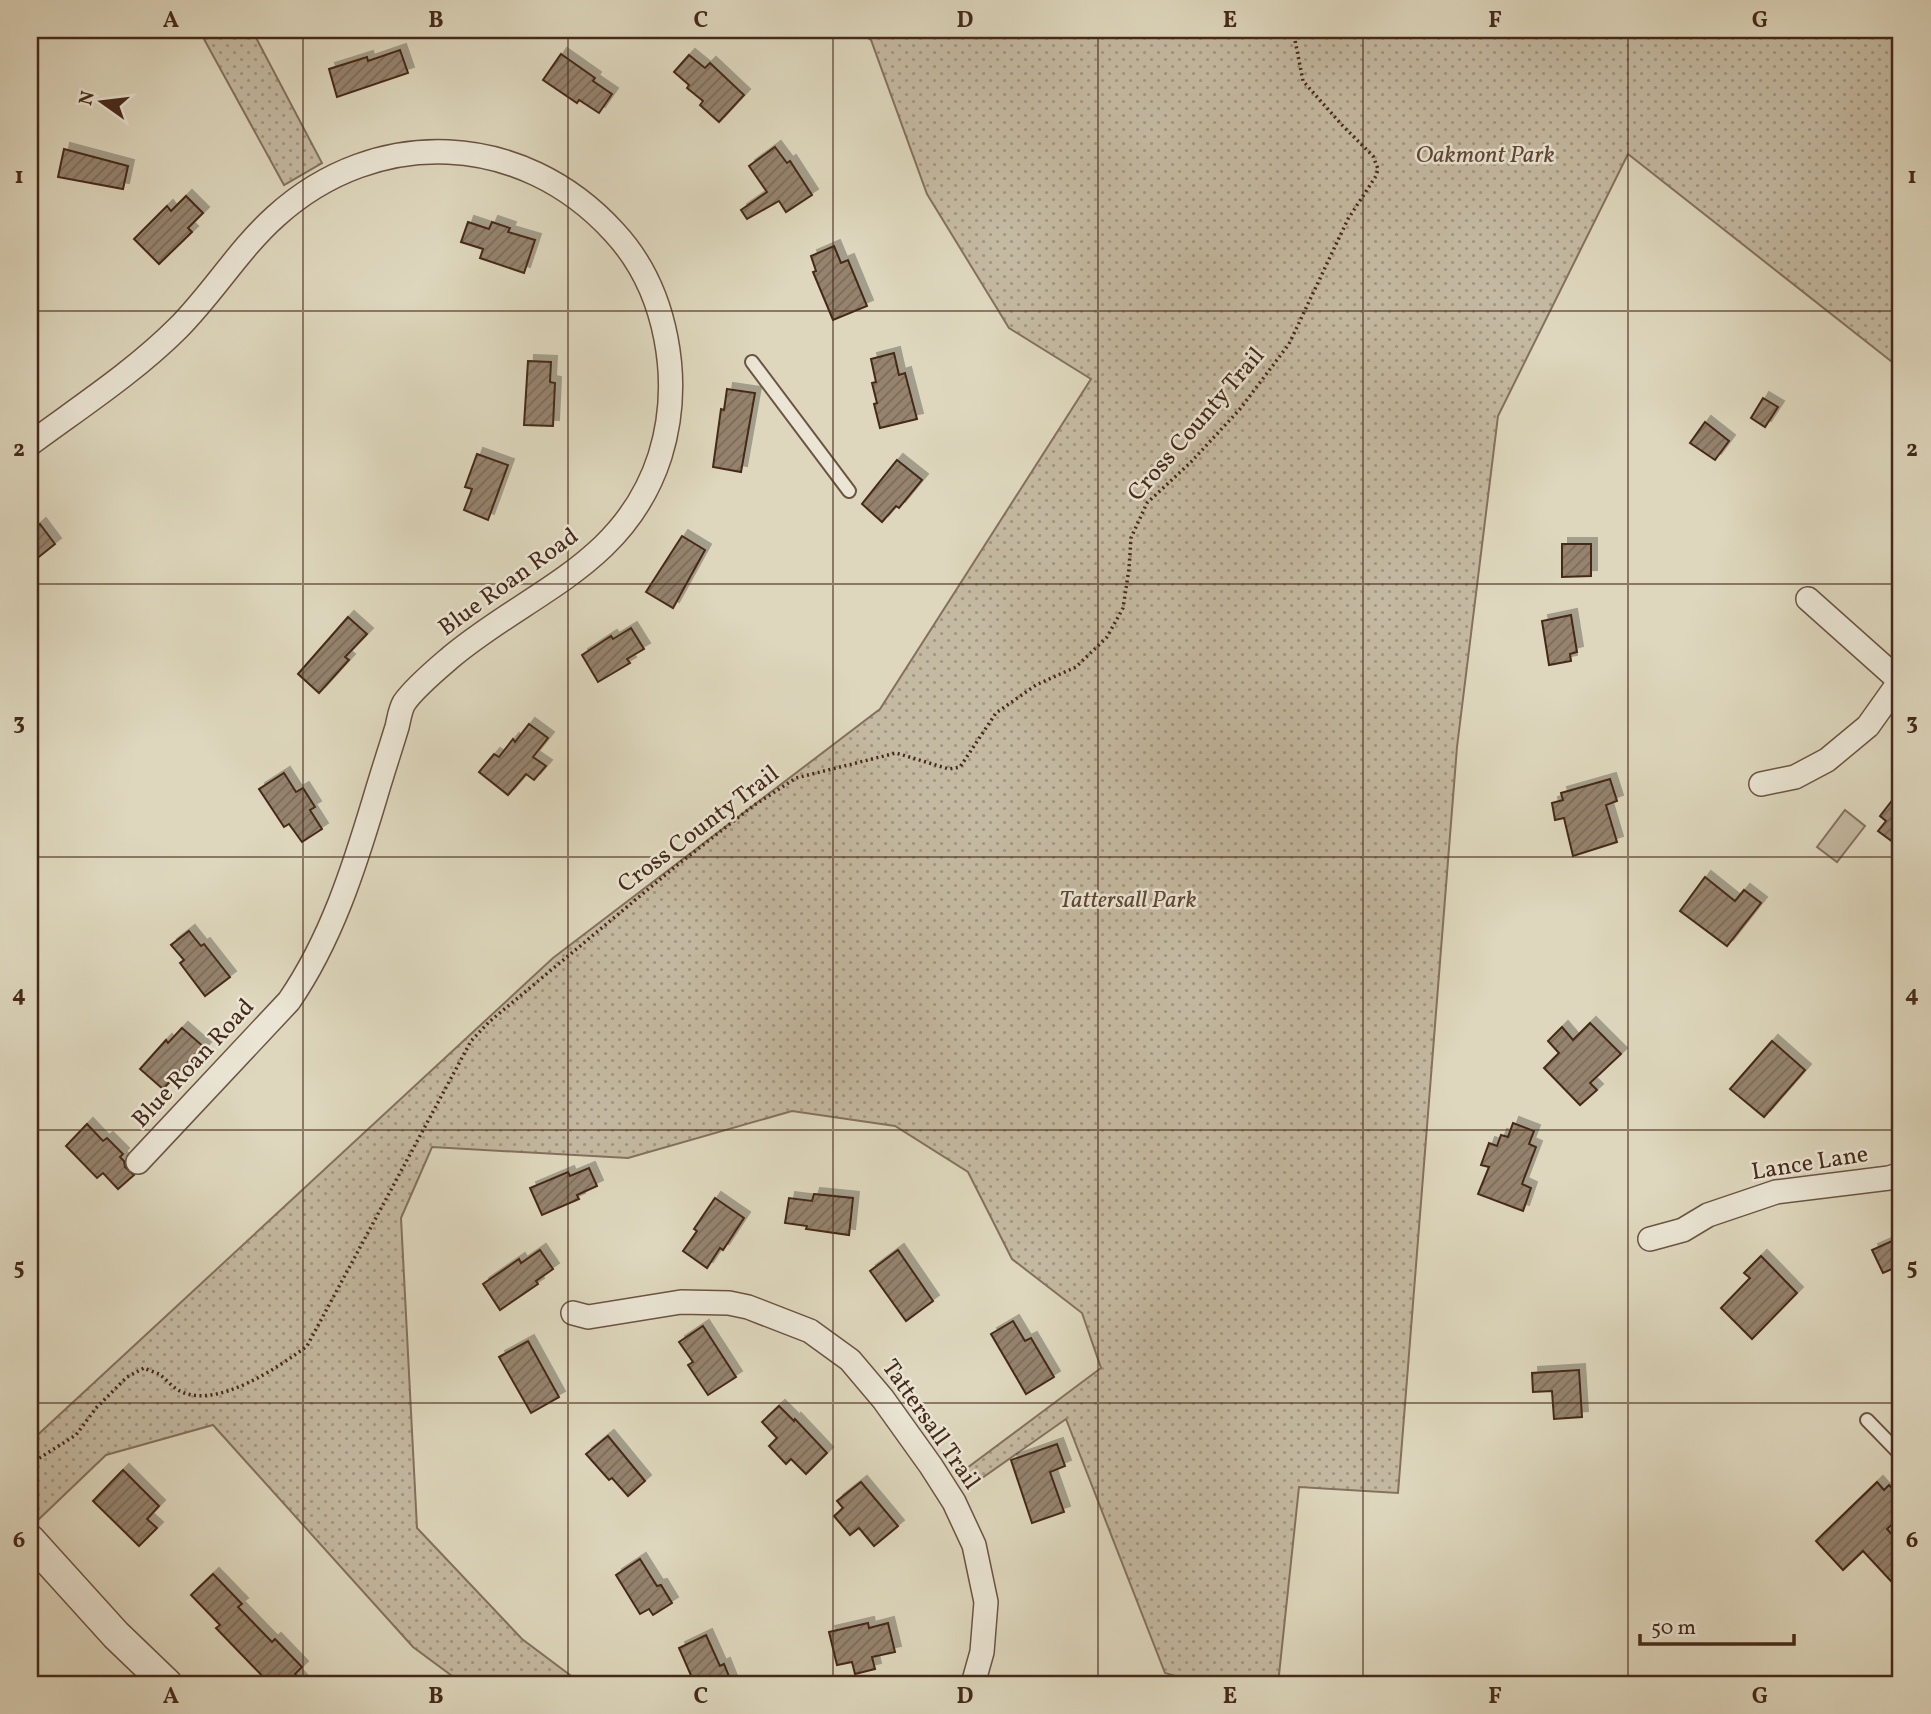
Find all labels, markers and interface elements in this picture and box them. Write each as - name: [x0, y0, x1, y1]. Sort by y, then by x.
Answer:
- text: A: [163, 5, 179, 37]
- text: B: [428, 5, 444, 37]
- text: C: [694, 5, 708, 37]
- text: D: [957, 5, 974, 37]
- text: E: [1223, 5, 1237, 37]
- text: F: [1488, 5, 1502, 37]
- text: G: [1752, 5, 1768, 37]
- north arrow: [66, 66, 136, 136]
- text: N: [73, 88, 102, 108]
- park label: Oakmont Park: [1415, 139, 1555, 173]
- text: 1: [14, 161, 24, 193]
- text: 1: [1907, 161, 1917, 193]
- street label: Cross County Trail: [1120, 340, 1274, 510]
- text: 2: [13, 434, 25, 466]
- text: 2: [1906, 434, 1918, 466]
- street label: Blue Roan Road: [432, 521, 586, 645]
- text: 3: [13, 707, 25, 739]
- text: 3: [1906, 707, 1918, 739]
- street label: Cross County Trail: [611, 758, 787, 902]
- park label: Tattersall Park: [1059, 884, 1197, 918]
- text: 4: [12, 979, 26, 1011]
- text: 4: [1905, 979, 1919, 1011]
- street label: Blue Roan Road: [125, 992, 263, 1136]
- street label: Lance Lane: [1749, 1138, 1871, 1190]
- text: 5: [13, 1252, 25, 1284]
- text: 5: [1906, 1252, 1918, 1284]
- street label: Tattersall Trail: [872, 1353, 988, 1497]
- text: 6: [13, 1525, 25, 1557]
- text: 6: [1906, 1525, 1918, 1557]
- scale bar: [1640, 1602, 1794, 1646]
- text: 50 m: [1651, 1614, 1696, 1643]
- text: A: [163, 1681, 179, 1713]
- text: B: [428, 1681, 444, 1713]
- text: C: [694, 1681, 708, 1713]
- text: D: [957, 1681, 974, 1713]
- text: E: [1223, 1681, 1237, 1713]
- text: F: [1488, 1681, 1502, 1713]
- text: G: [1752, 1681, 1768, 1713]

